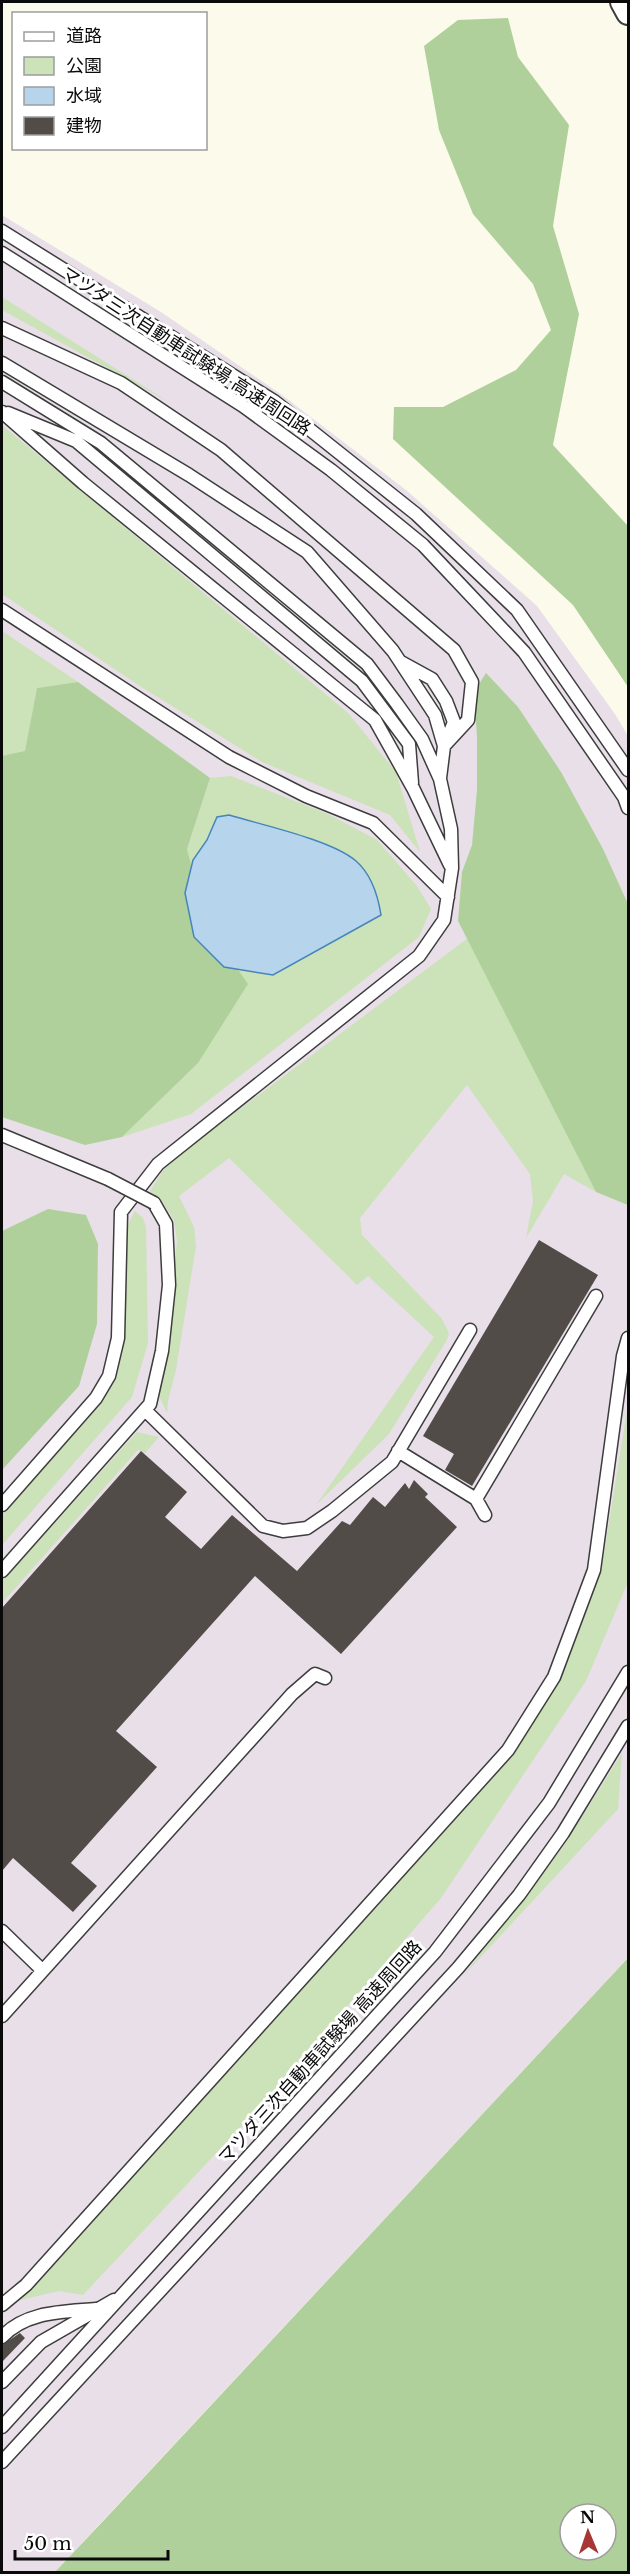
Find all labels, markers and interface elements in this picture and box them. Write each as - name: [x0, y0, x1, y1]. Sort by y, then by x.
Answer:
- legend: [12, 12, 207, 150]
- text: 道路: [66, 25, 102, 47]
- text: 公園: [66, 55, 102, 77]
- text: 水域: [66, 85, 102, 107]
- text: 建物: [66, 115, 102, 137]
- street label: マツダ三次自動車試験場 高速周回路: [57, 262, 315, 440]
- street label: マツダ三次自動車試験場 高速周回路: [214, 1936, 426, 2168]
- north arrow: [558, 2502, 618, 2562]
- text: N: [580, 2507, 595, 2527]
- scale bar: [15, 2523, 168, 2561]
- text: 50 m: [24, 2533, 72, 2555]

